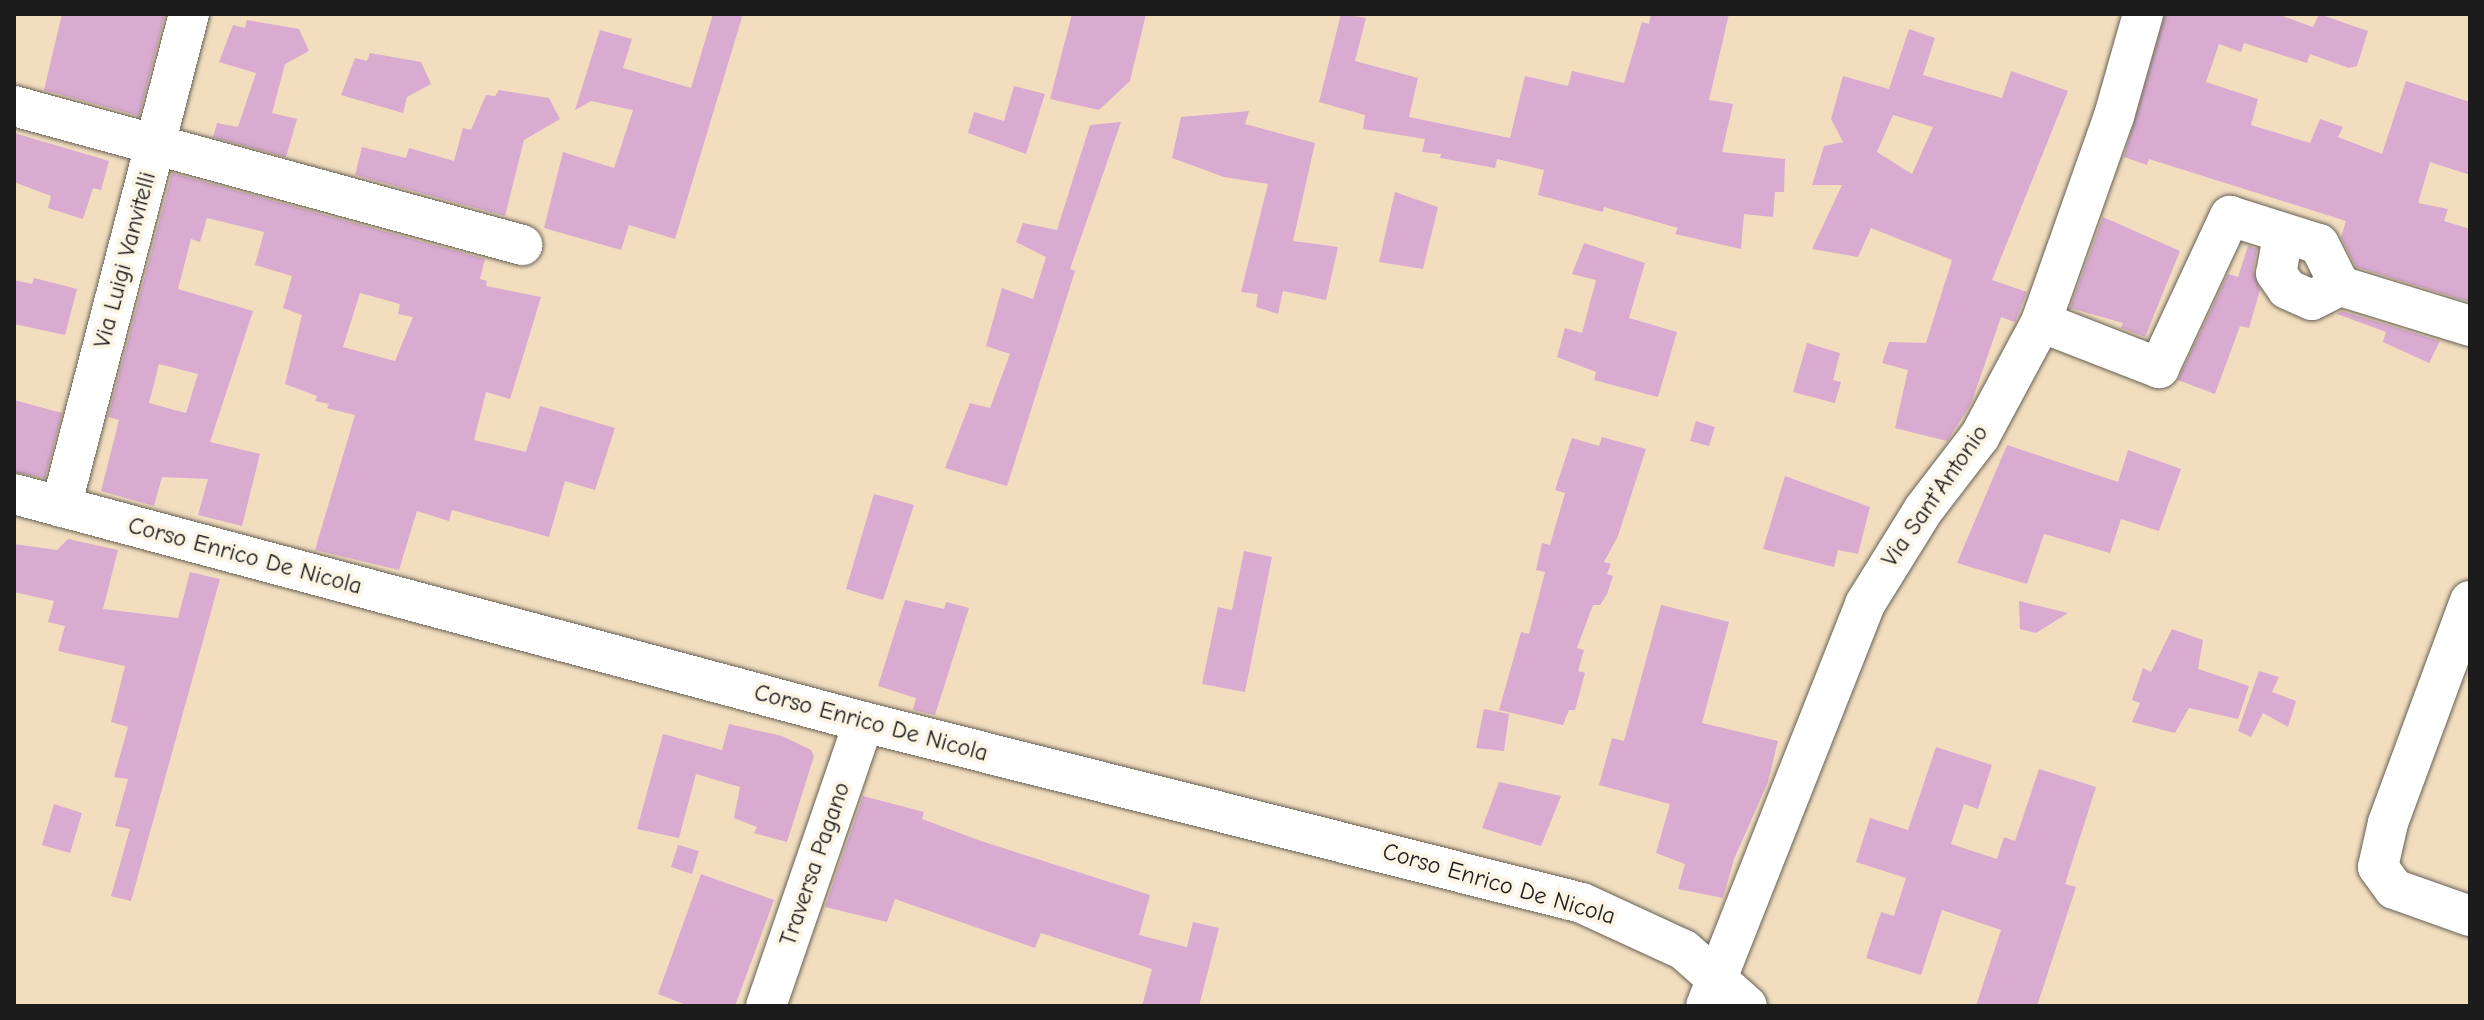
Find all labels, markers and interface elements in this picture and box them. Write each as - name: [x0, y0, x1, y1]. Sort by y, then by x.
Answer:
- street label: Via Luigi Vanvitelli: [88, 169, 162, 351]
- street label: Via Sant'Antonio: [1875, 419, 1995, 573]
- street label: Corso Enrico De Nicola: [125, 511, 365, 601]
- street label: Corso Enrico De Nicola: [751, 678, 991, 768]
- street label: Traversa Pagano: [774, 778, 856, 950]
- street label: Corso Enrico De Nicola: [1379, 837, 1619, 931]

